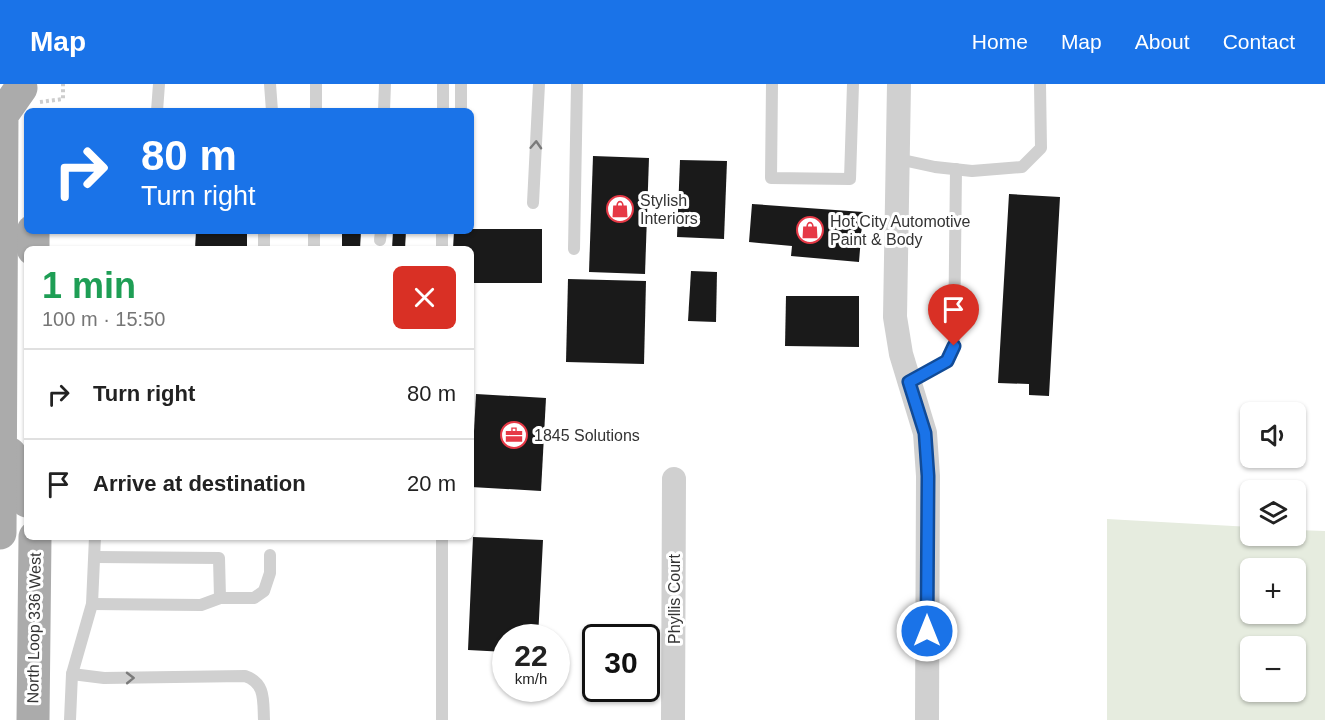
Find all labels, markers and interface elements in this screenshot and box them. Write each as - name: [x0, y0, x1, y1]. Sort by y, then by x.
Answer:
- text: Map: [30, 26, 86, 57]
- text: Home: [972, 30, 1028, 53]
- text: Map: [1061, 30, 1102, 53]
- text: About: [1135, 30, 1190, 53]
- text: Contact: [1223, 30, 1295, 53]
- icon: right: [42, 132, 120, 210]
- text: 80 m: [141, 132, 237, 179]
- one-way arrow: [530, 140, 543, 149]
- text: Turn right: [141, 181, 256, 211]
- place label: Stylish Interiors: [640, 192, 698, 227]
- shop icon: Stylish Interiors: [605, 194, 635, 224]
- place label: Hot City Automotive Paint & Body: [830, 213, 971, 248]
- shop icon: Hot City Automotive Paint & Body: [795, 215, 825, 245]
- text: 1 min: [42, 265, 136, 306]
- button: close: [393, 266, 456, 329]
- pin: [928, 284, 979, 346]
- icon: arrive: [937, 293, 970, 326]
- text: 100 m · 15:50: [42, 308, 165, 330]
- icon: right: [42, 378, 75, 411]
- text: Turn right: [93, 381, 195, 406]
- text: 80 m: [407, 381, 456, 406]
- map controls: [1240, 402, 1306, 702]
- button: sound: [1240, 402, 1306, 468]
- office icon: 1845 Solutions: [499, 420, 529, 450]
- place label: 1845 Solutions: [534, 427, 640, 444]
- icon: arrive: [42, 468, 75, 501]
- text: Arrive at destination: [93, 471, 306, 496]
- text: 20 m: [407, 471, 456, 496]
- button: layers: [1240, 480, 1306, 546]
- street label: North Loop 336 West: [24, 552, 44, 704]
- street label: Phyllis Court: [666, 554, 683, 644]
- button: +: [1240, 558, 1306, 624]
- position arrow: [895, 599, 959, 663]
- speed limit sign: 30: [582, 624, 660, 702]
- button: −: [1240, 636, 1306, 702]
- text: 22: [514, 639, 548, 672]
- text: km/h: [515, 670, 547, 687]
- one-way arrow: [126, 672, 135, 684]

